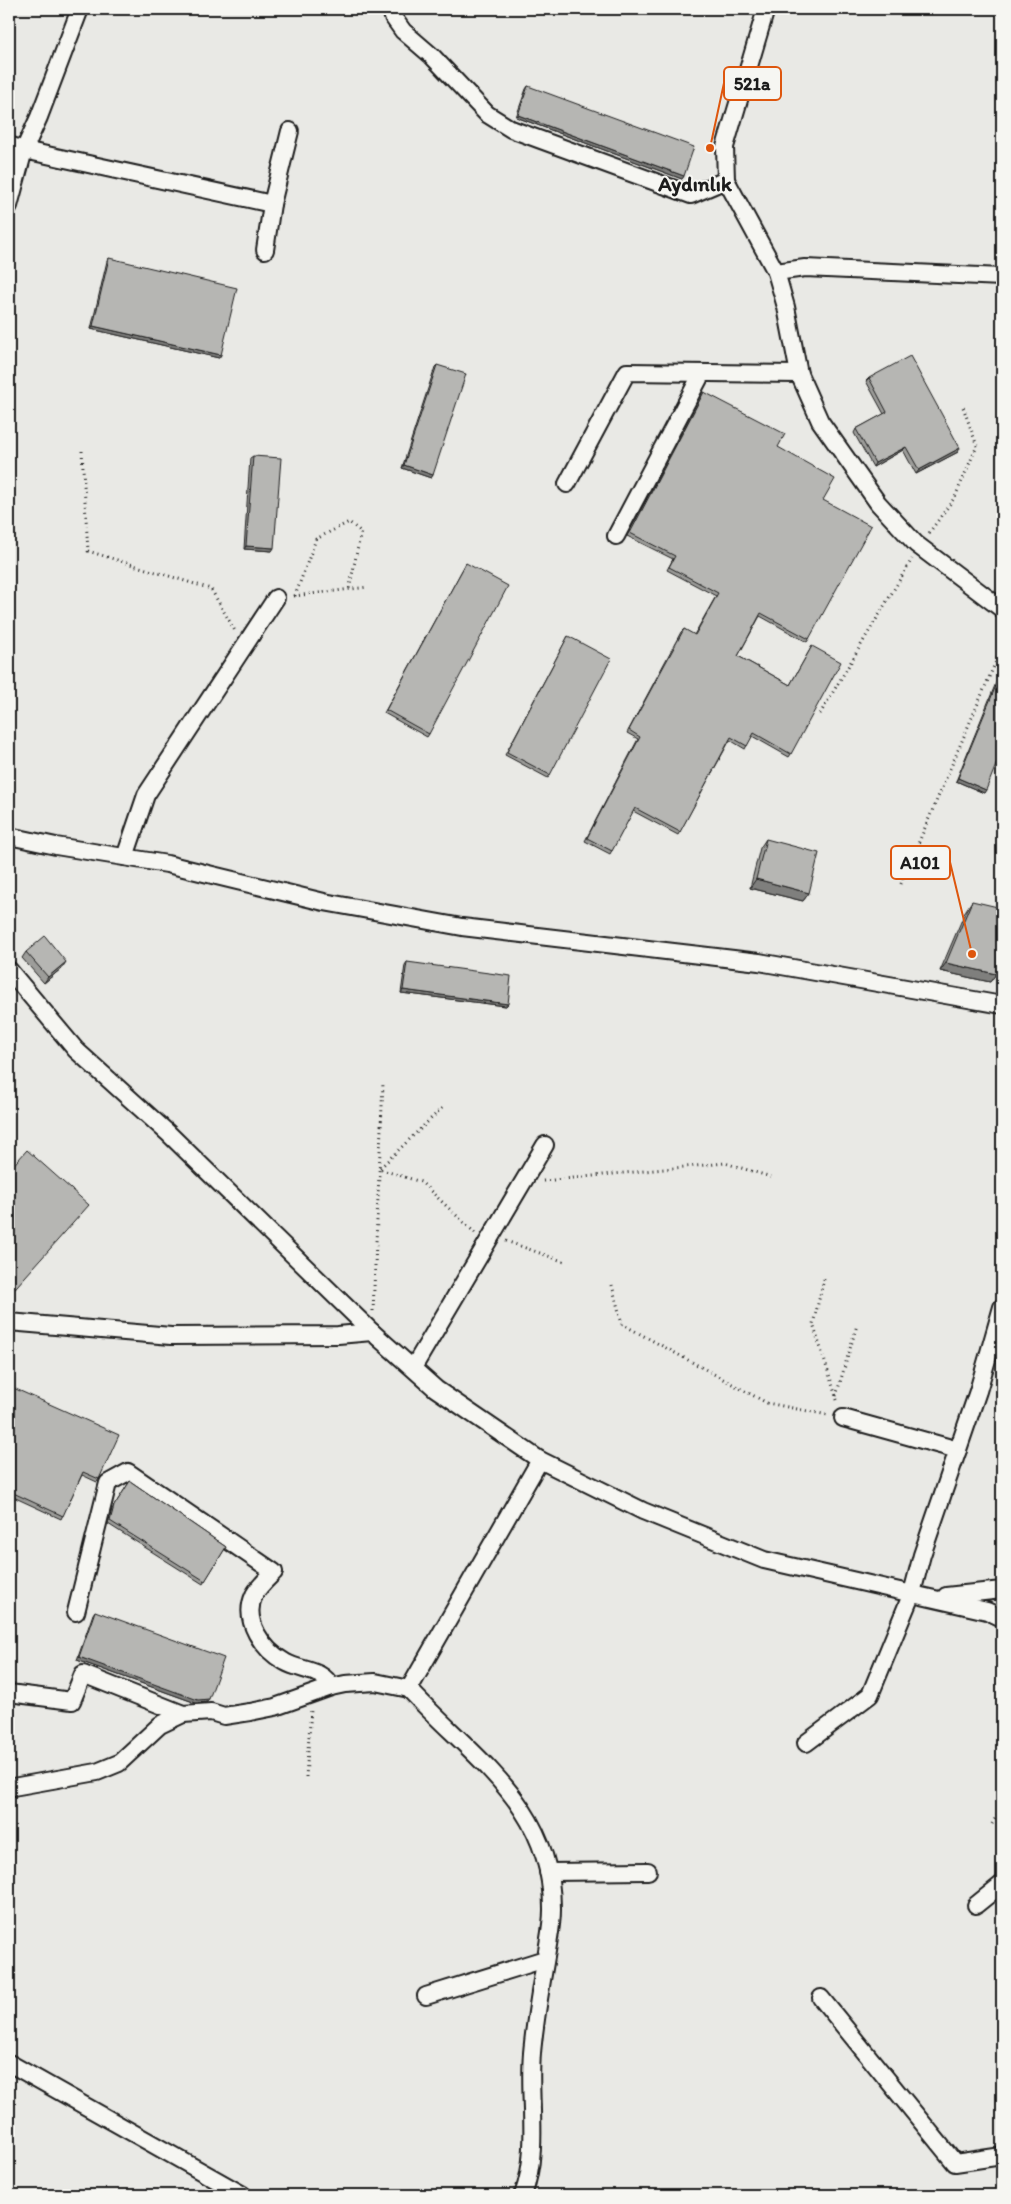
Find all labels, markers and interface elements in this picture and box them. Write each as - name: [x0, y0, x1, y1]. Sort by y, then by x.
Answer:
- callout: 521a: [724, 67, 781, 100]
- text: 521a: [734, 73, 771, 95]
- district label: Aydınlık: [657, 171, 733, 197]
- callout: A101: [891, 846, 950, 879]
- text: A101: [899, 852, 940, 874]

